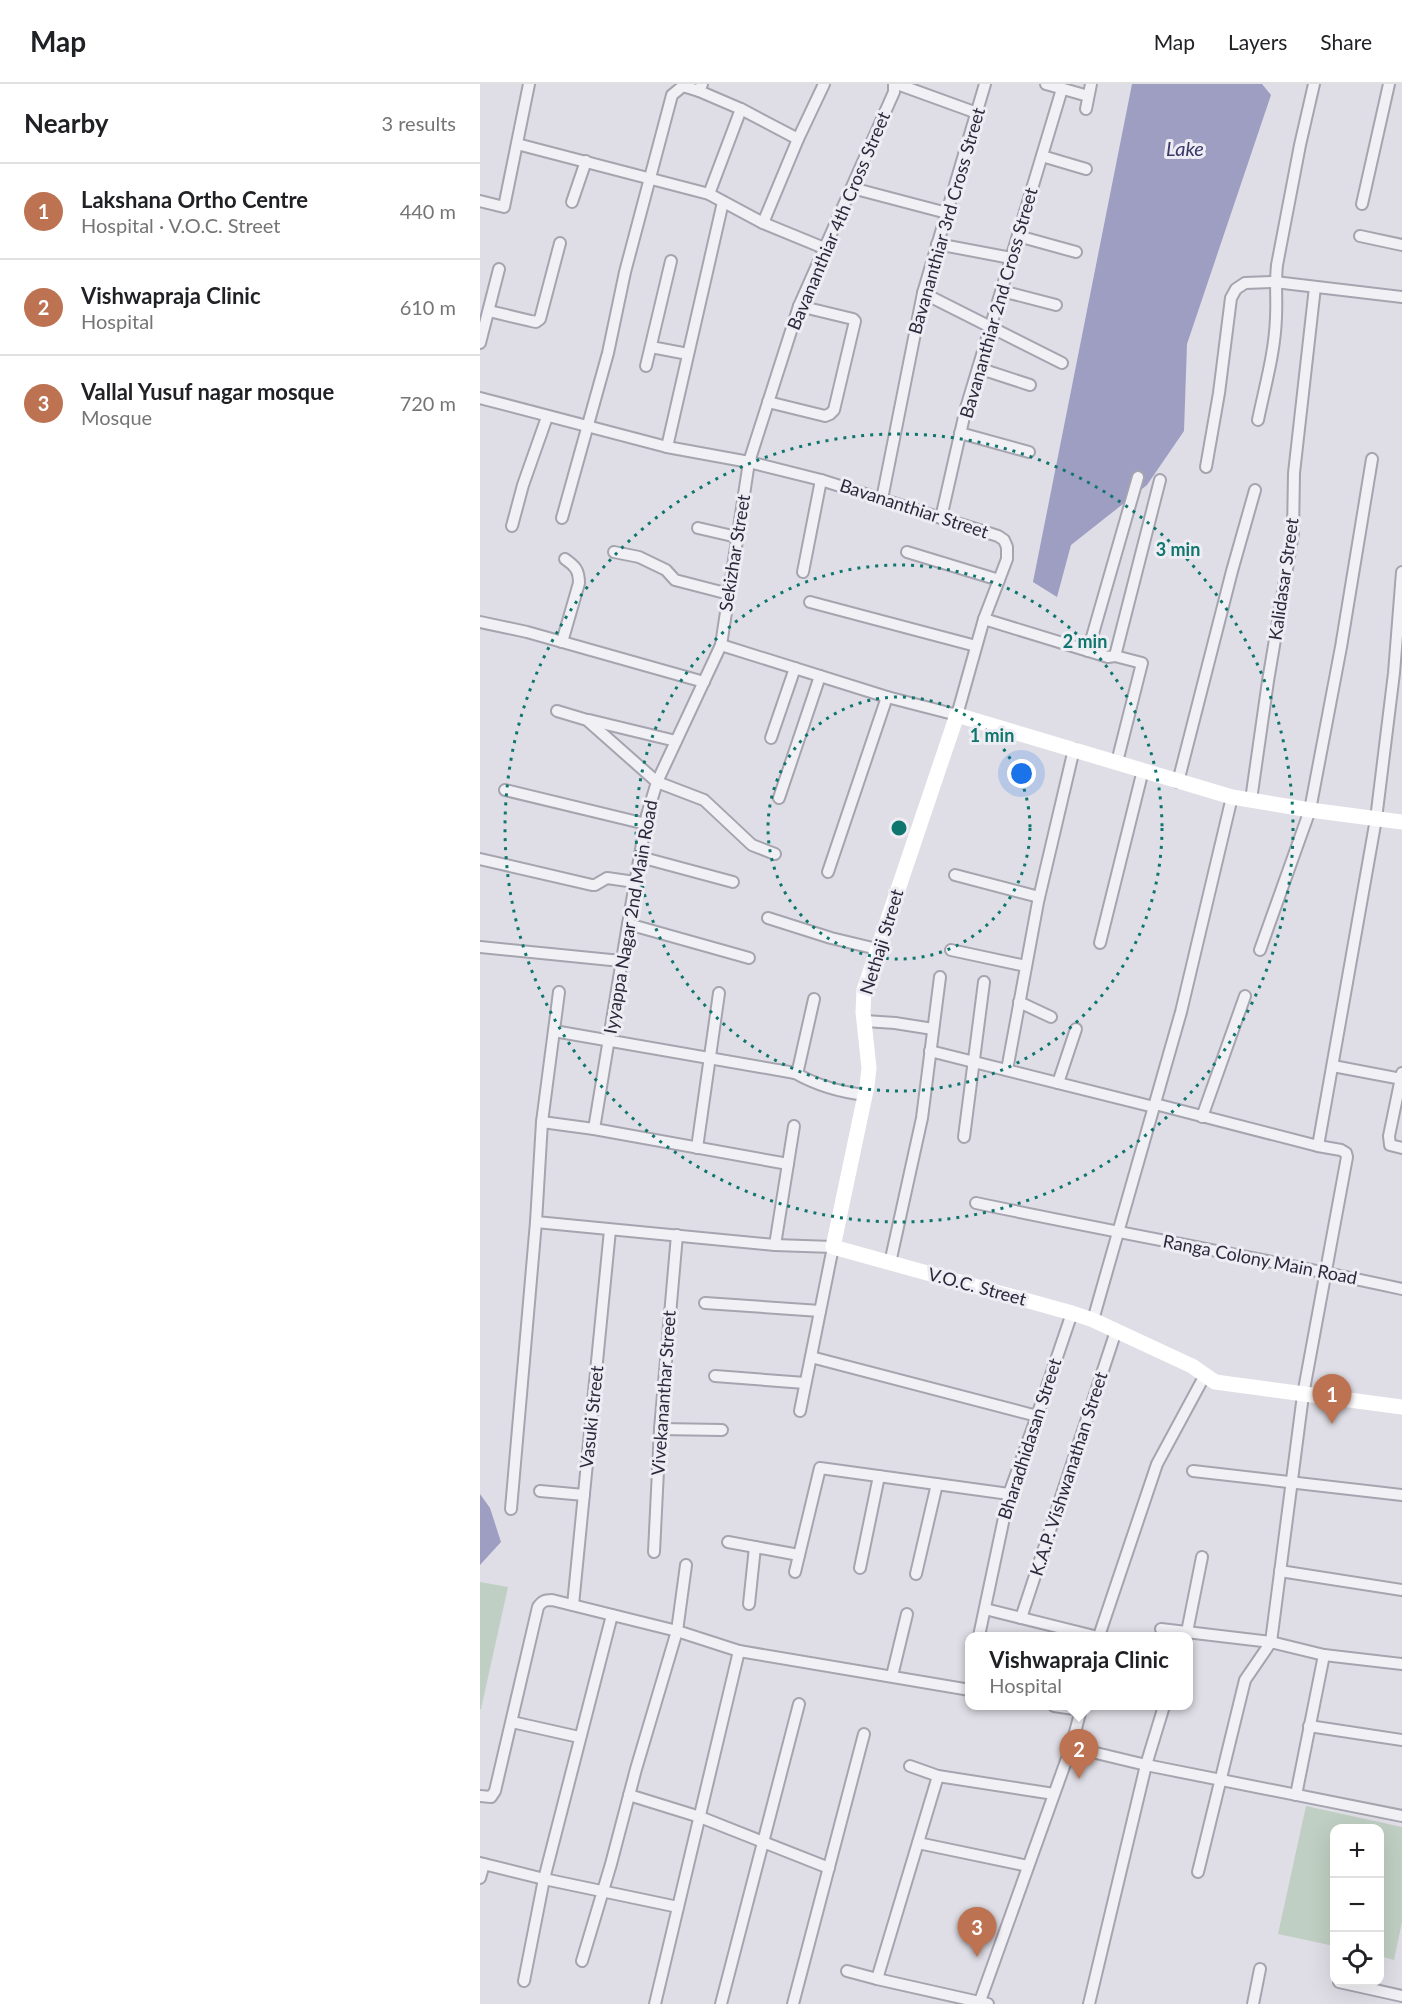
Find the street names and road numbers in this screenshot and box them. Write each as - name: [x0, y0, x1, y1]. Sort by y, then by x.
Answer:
- street label: Bavananthiar 3rd Cross Street: [903, 104, 989, 337]
- street label: Bavananthiar 4th Cross Street: [782, 108, 894, 333]
- street label: Bavananthiar 2nd Cross Street: [955, 184, 1042, 421]
- street label: Bavananthiar Street: [837, 474, 992, 543]
- street label: Sekizhar Street: [714, 492, 754, 613]
- street label: Kalidasar Street: [1264, 516, 1303, 641]
- street label: Iyyappa Nagar 2nd Main Road: [599, 798, 661, 1035]
- street label: Nethaji Street: [855, 886, 908, 997]
- street label: Ranga Colony Main Road: [1161, 1229, 1359, 1289]
- street label: V.O.C. Street: [926, 1262, 1029, 1310]
- street label: Vivekananthar Street: [646, 1309, 680, 1476]
- street label: Bharadhidasan Street: [993, 1355, 1066, 1522]
- street label: Vasuki Street: [575, 1364, 607, 1469]
- street label: K.A.P. Vishwanathan Street: [1025, 1368, 1112, 1579]

